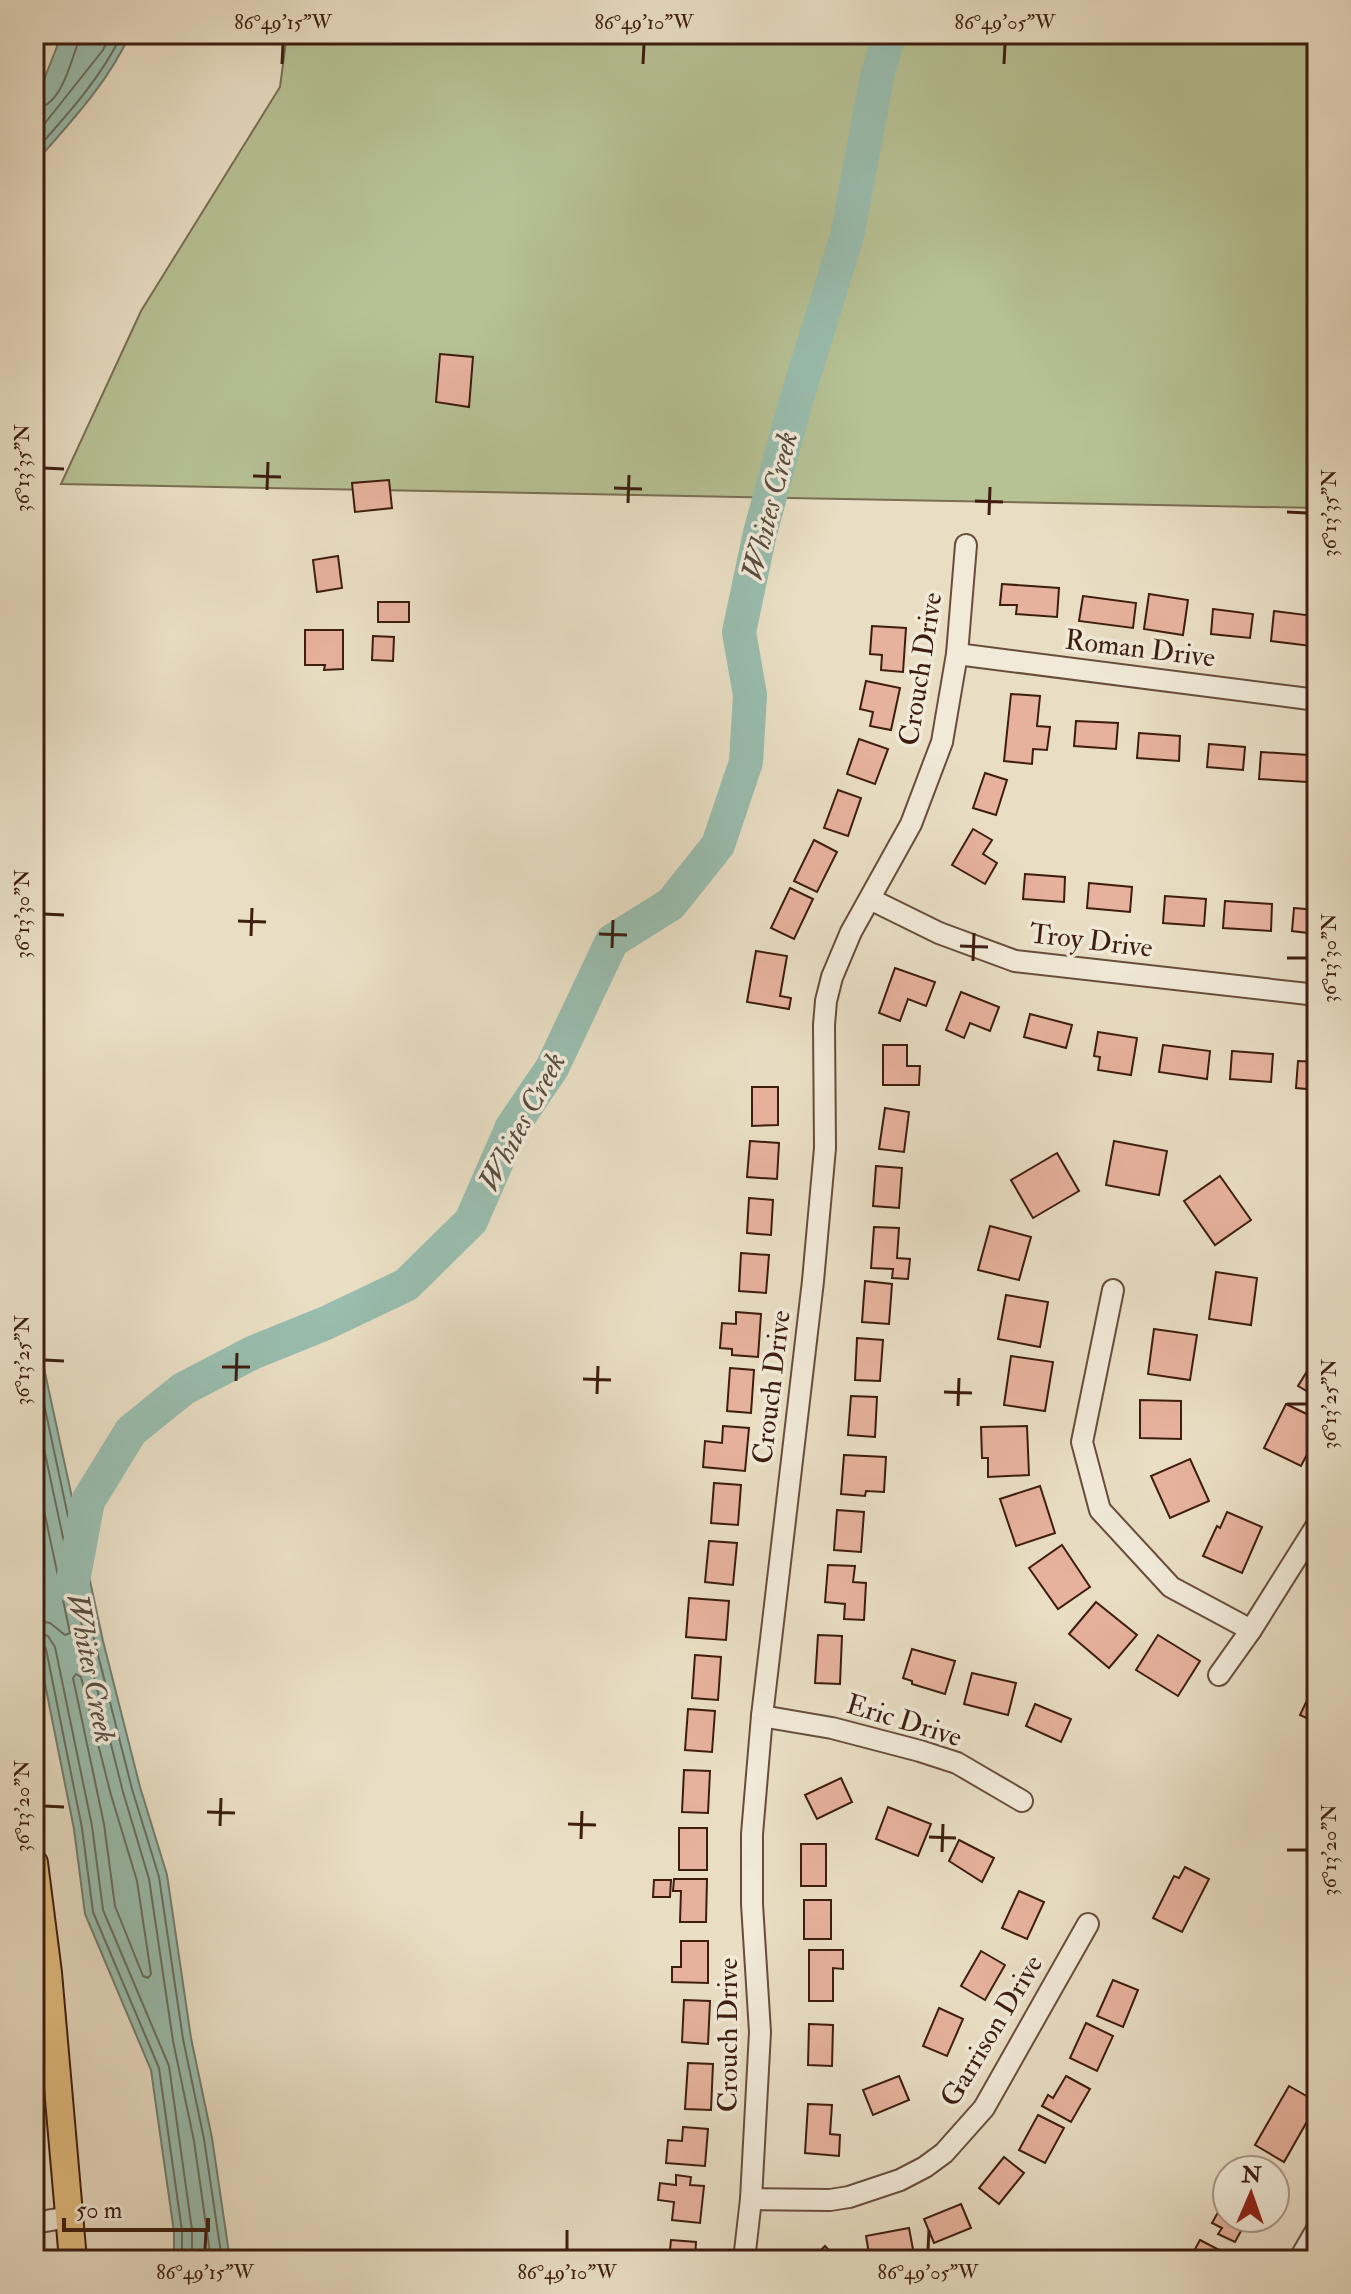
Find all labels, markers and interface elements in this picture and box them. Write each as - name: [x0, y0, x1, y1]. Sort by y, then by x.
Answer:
- text: 86°49'15"W: [234, 10, 332, 35]
- text: 86°49'10"W: [594, 10, 694, 35]
- text: 86°49'05"W: [955, 10, 1056, 35]
- text: 36°13'35"N: [10, 424, 35, 512]
- water label: Whites Creek: [734, 428, 806, 584]
- text: 36°13'35"N: [1317, 469, 1342, 557]
- street label: Crouch Drive: [892, 590, 950, 748]
- street label: Roman Drive: [1063, 622, 1217, 676]
- text: 36°13'30"N: [10, 869, 35, 959]
- text: 36°13'30"N: [1317, 913, 1342, 1003]
- street label: Troy Drive: [1027, 916, 1155, 966]
- water label: Whites Creek: [470, 1046, 574, 1198]
- street label: Crouch Drive: [745, 1308, 799, 1466]
- text: 36°13'25"N: [10, 1315, 35, 1405]
- text: 36°13'25"N: [1317, 1359, 1342, 1449]
- water label: Whites Creek: [58, 1590, 124, 1746]
- street label: Eric Drive: [842, 1687, 966, 1755]
- text: 36°13'20"N: [10, 1760, 35, 1852]
- text: 36°13'20"N: [1317, 1804, 1342, 1896]
- street label: Garrison Drive: [933, 1949, 1051, 2113]
- street label: Crouch Drive: [711, 1957, 746, 2112]
- north arrow: [1211, 2154, 1291, 2234]
- text: N: [1240, 2161, 1262, 2189]
- scale bar: [64, 2182, 208, 2232]
- text: 50 m: [76, 2195, 123, 2226]
- text: 86°49'15"W: [156, 2260, 254, 2285]
- text: 86°49'10"W: [517, 2260, 617, 2285]
- text: 86°49'05"W: [878, 2260, 979, 2285]

